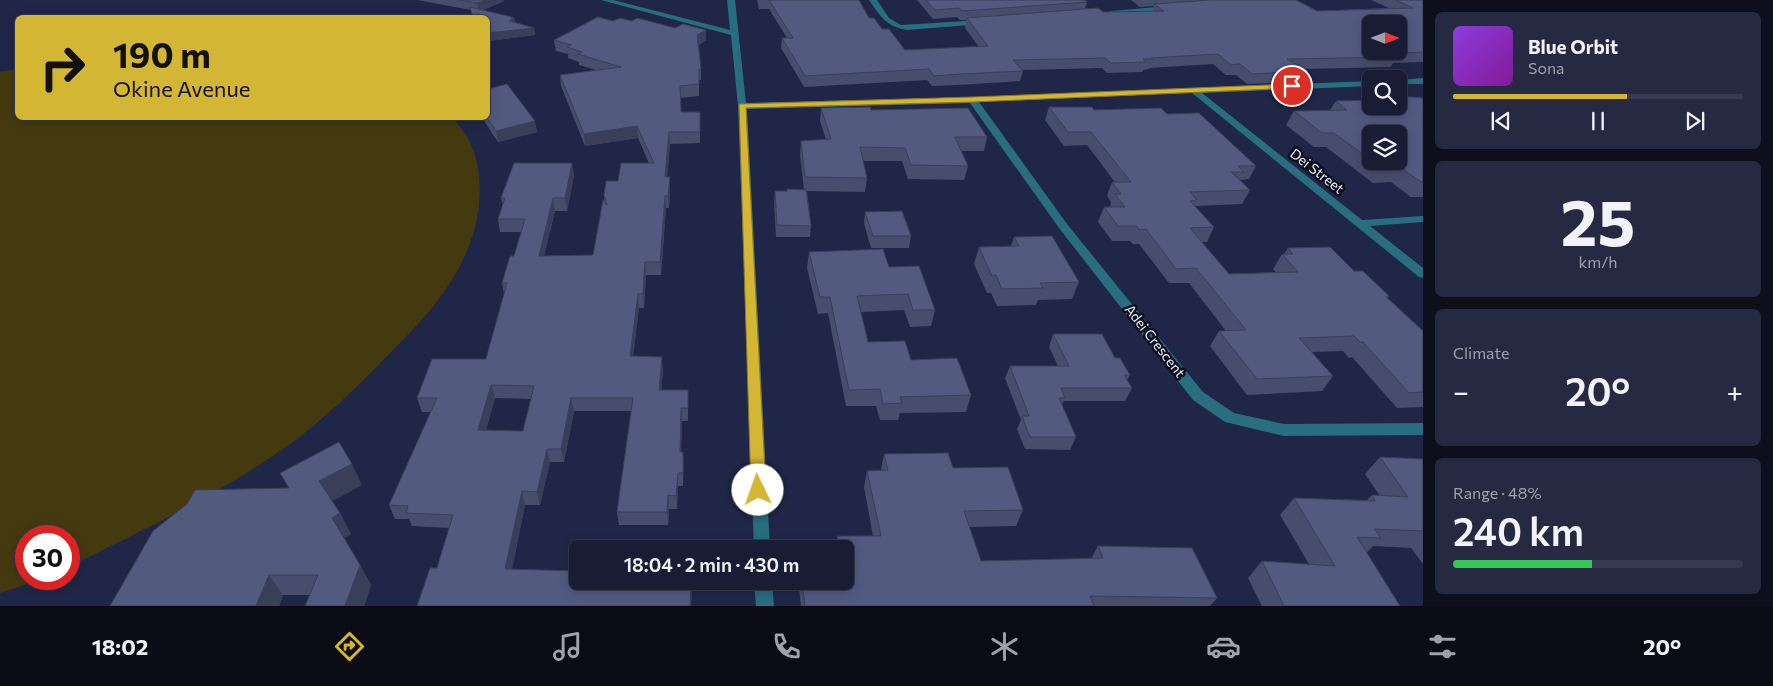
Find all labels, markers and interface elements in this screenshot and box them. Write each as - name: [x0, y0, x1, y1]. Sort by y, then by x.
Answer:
- north arrow: [1362, 15, 1408, 60]
- map controls: [1362, 15, 1407, 170]
- text: 190 m: [113, 32, 211, 75]
- icon: right: [30, 35, 95, 100]
- text: Blue Orbit: [1528, 35, 1618, 58]
- text: Sona: [1528, 58, 1564, 77]
- pin: [1271, 65, 1313, 107]
- button: search: [1362, 70, 1407, 115]
- icon: arrive: [1278, 72, 1306, 100]
- text: Okine Avenue: [113, 75, 250, 102]
- icon: previous: [1487, 107, 1515, 135]
- icon: pause: [1584, 107, 1612, 135]
- icon: next: [1681, 107, 1709, 135]
- button: layers: [1362, 125, 1407, 170]
- street label: Dei Street: [1287, 144, 1348, 197]
- text: 25: [1561, 180, 1635, 259]
- text: km/h: [1579, 252, 1617, 271]
- street label: Adei Crescent: [1122, 301, 1189, 381]
- text: Climate: [1453, 343, 1509, 362]
- text: 20°: [1565, 367, 1630, 414]
- text: −: [1453, 374, 1469, 408]
- text: +: [1727, 374, 1743, 408]
- position arrow: [731, 463, 783, 515]
- text: Range · 48%: [1453, 483, 1541, 502]
- text: 240 km: [1453, 507, 1584, 554]
- speed limit sign: 30: [15, 525, 80, 590]
- text: 18:04 · 2 min · 430 m: [624, 553, 799, 576]
- icon: directions: [332, 629, 367, 664]
- icon: music: [550, 629, 585, 664]
- icon: phone: [769, 629, 804, 664]
- icon: climate: [987, 629, 1022, 664]
- icon: car: [1206, 629, 1241, 664]
- icon: filters: [1425, 629, 1460, 664]
- text: 18:02: [92, 633, 148, 660]
- text: 20°: [1643, 633, 1681, 660]

